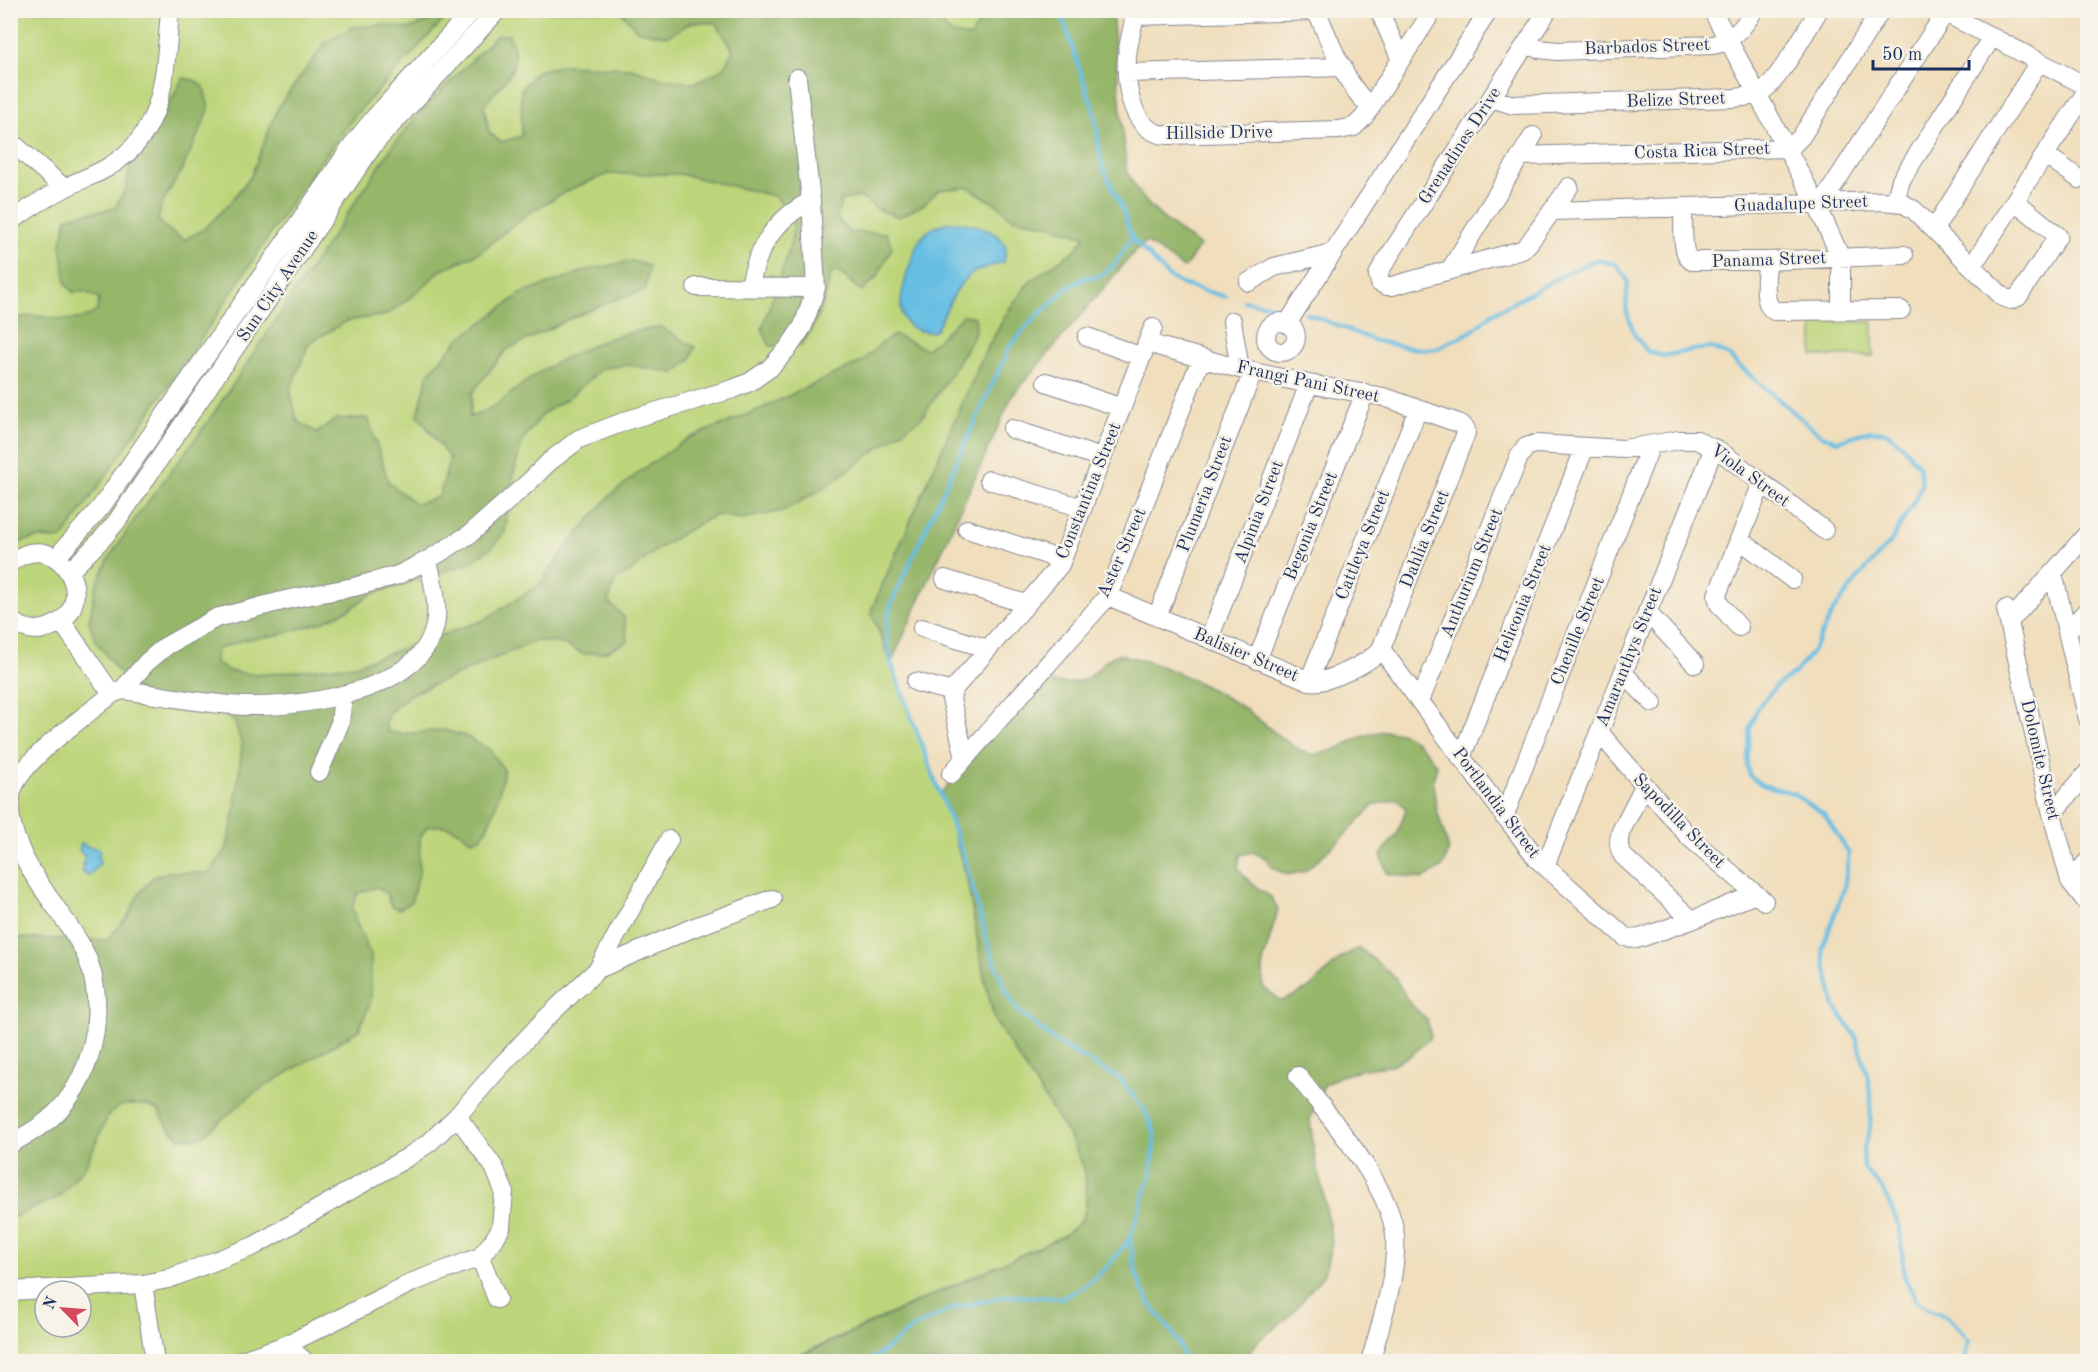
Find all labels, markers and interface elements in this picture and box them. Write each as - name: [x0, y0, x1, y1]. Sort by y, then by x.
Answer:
- scale bar: [1873, 33, 1969, 71]
- street label: Barbados Street: [1584, 36, 1710, 58]
- text: 50 m: [1882, 46, 1922, 64]
- street label: Grenadines Drive: [1416, 84, 1504, 208]
- street label: Belize Street: [1626, 89, 1726, 111]
- street label: Hillside Drive: [1165, 123, 1273, 143]
- street label: Costa Rica Street: [1634, 140, 1770, 162]
- street label: Guadalupe Street: [1733, 193, 1869, 215]
- street label: Sun City Avenue: [234, 227, 322, 345]
- street label: Panama Street: [1711, 249, 1827, 271]
- street label: Frangi Pani Street: [1235, 358, 1381, 406]
- street label: Constantina Street: [1053, 420, 1125, 562]
- street label: Plumeria Street: [1175, 433, 1235, 555]
- street label: Viola Street: [1707, 441, 1793, 511]
- street label: Alpinia Street: [1231, 458, 1287, 566]
- street label: Begonia Street: [1281, 469, 1341, 583]
- street label: Cattleya Street: [1333, 487, 1393, 603]
- street label: Dahlia Street: [1397, 487, 1453, 591]
- street label: Aster Street: [1094, 505, 1150, 601]
- street label: Anthurium Street: [1438, 506, 1506, 640]
- street label: Heliconia Street: [1491, 542, 1555, 664]
- street label: Chenille Street: [1548, 574, 1608, 688]
- street label: Amaranthys Street: [1593, 584, 1665, 730]
- street label: Balisier Street: [1191, 625, 1301, 685]
- street label: Dolomite Street: [2017, 698, 2063, 822]
- street label: Portlandia Street: [1449, 744, 1543, 862]
- street label: Sapodilla Street: [1629, 770, 1729, 872]
- north arrow: [33, 1279, 93, 1339]
- text: N: [41, 1294, 61, 1312]

